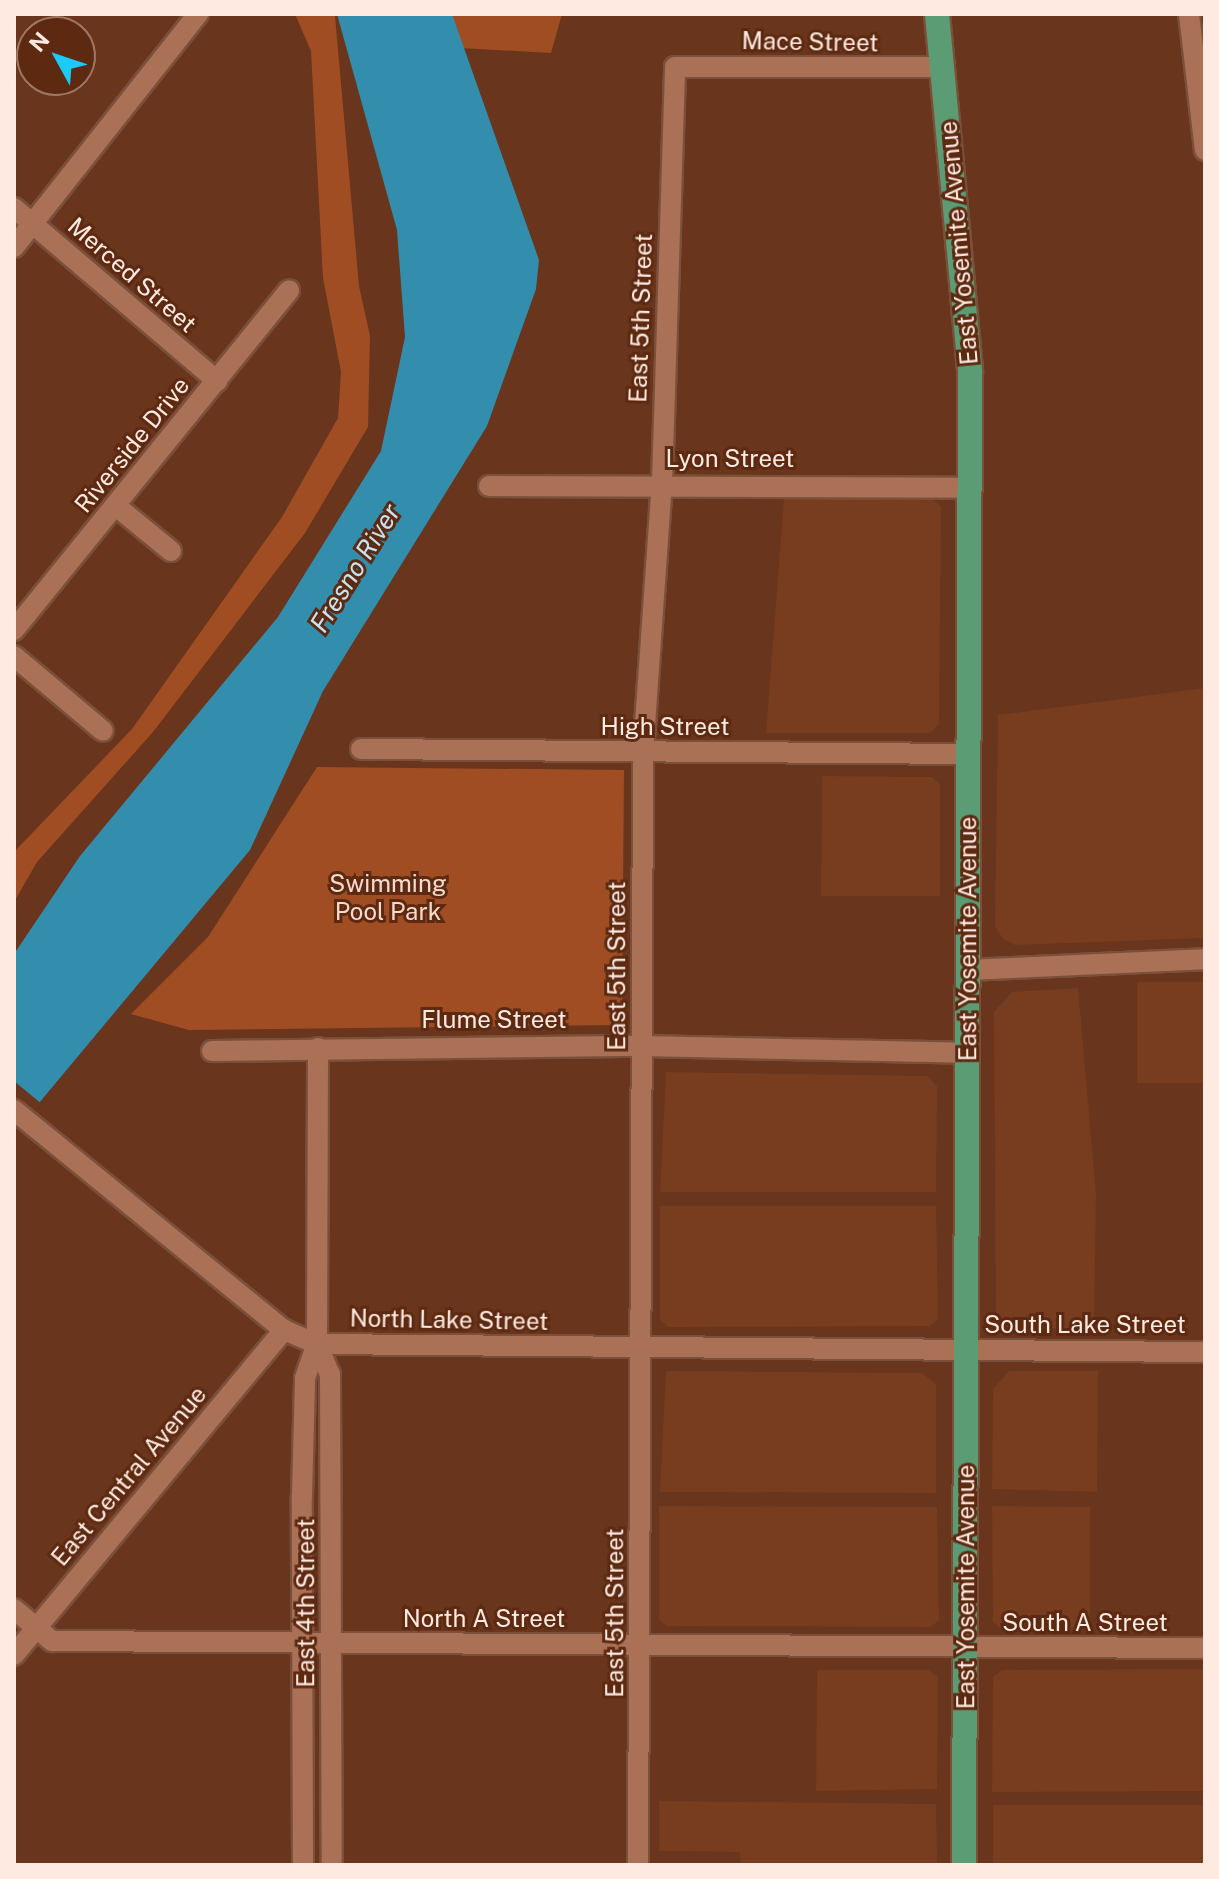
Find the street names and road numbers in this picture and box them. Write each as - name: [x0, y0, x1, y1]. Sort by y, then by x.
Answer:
- street label: Mace Street: [741, 26, 879, 58]
- street label: East Yosemite Avenue: [934, 120, 984, 366]
- street label: Merced Street: [62, 211, 202, 339]
- street label: East 5th Street: [624, 233, 658, 403]
- street label: Riverside Drive: [69, 371, 195, 519]
- street label: Lyon Street: [666, 445, 794, 473]
- street label: High Street: [601, 713, 729, 741]
- street label: East Yosemite Avenue: [954, 817, 982, 1061]
- street label: East 5th Street: [603, 881, 631, 1051]
- street label: Flume Street: [421, 1006, 567, 1034]
- street label: North Lake Street: [349, 1304, 549, 1336]
- street label: South Lake Street: [984, 1311, 1186, 1339]
- street label: East Central Avenue: [46, 1380, 212, 1572]
- street label: East Yosemite Avenue: [952, 1465, 980, 1709]
- street label: East 4th Street: [292, 1518, 320, 1688]
- street label: East 5th Street: [601, 1528, 629, 1698]
- street label: North A Street: [403, 1605, 565, 1633]
- street label: South A Street: [1002, 1609, 1168, 1637]

